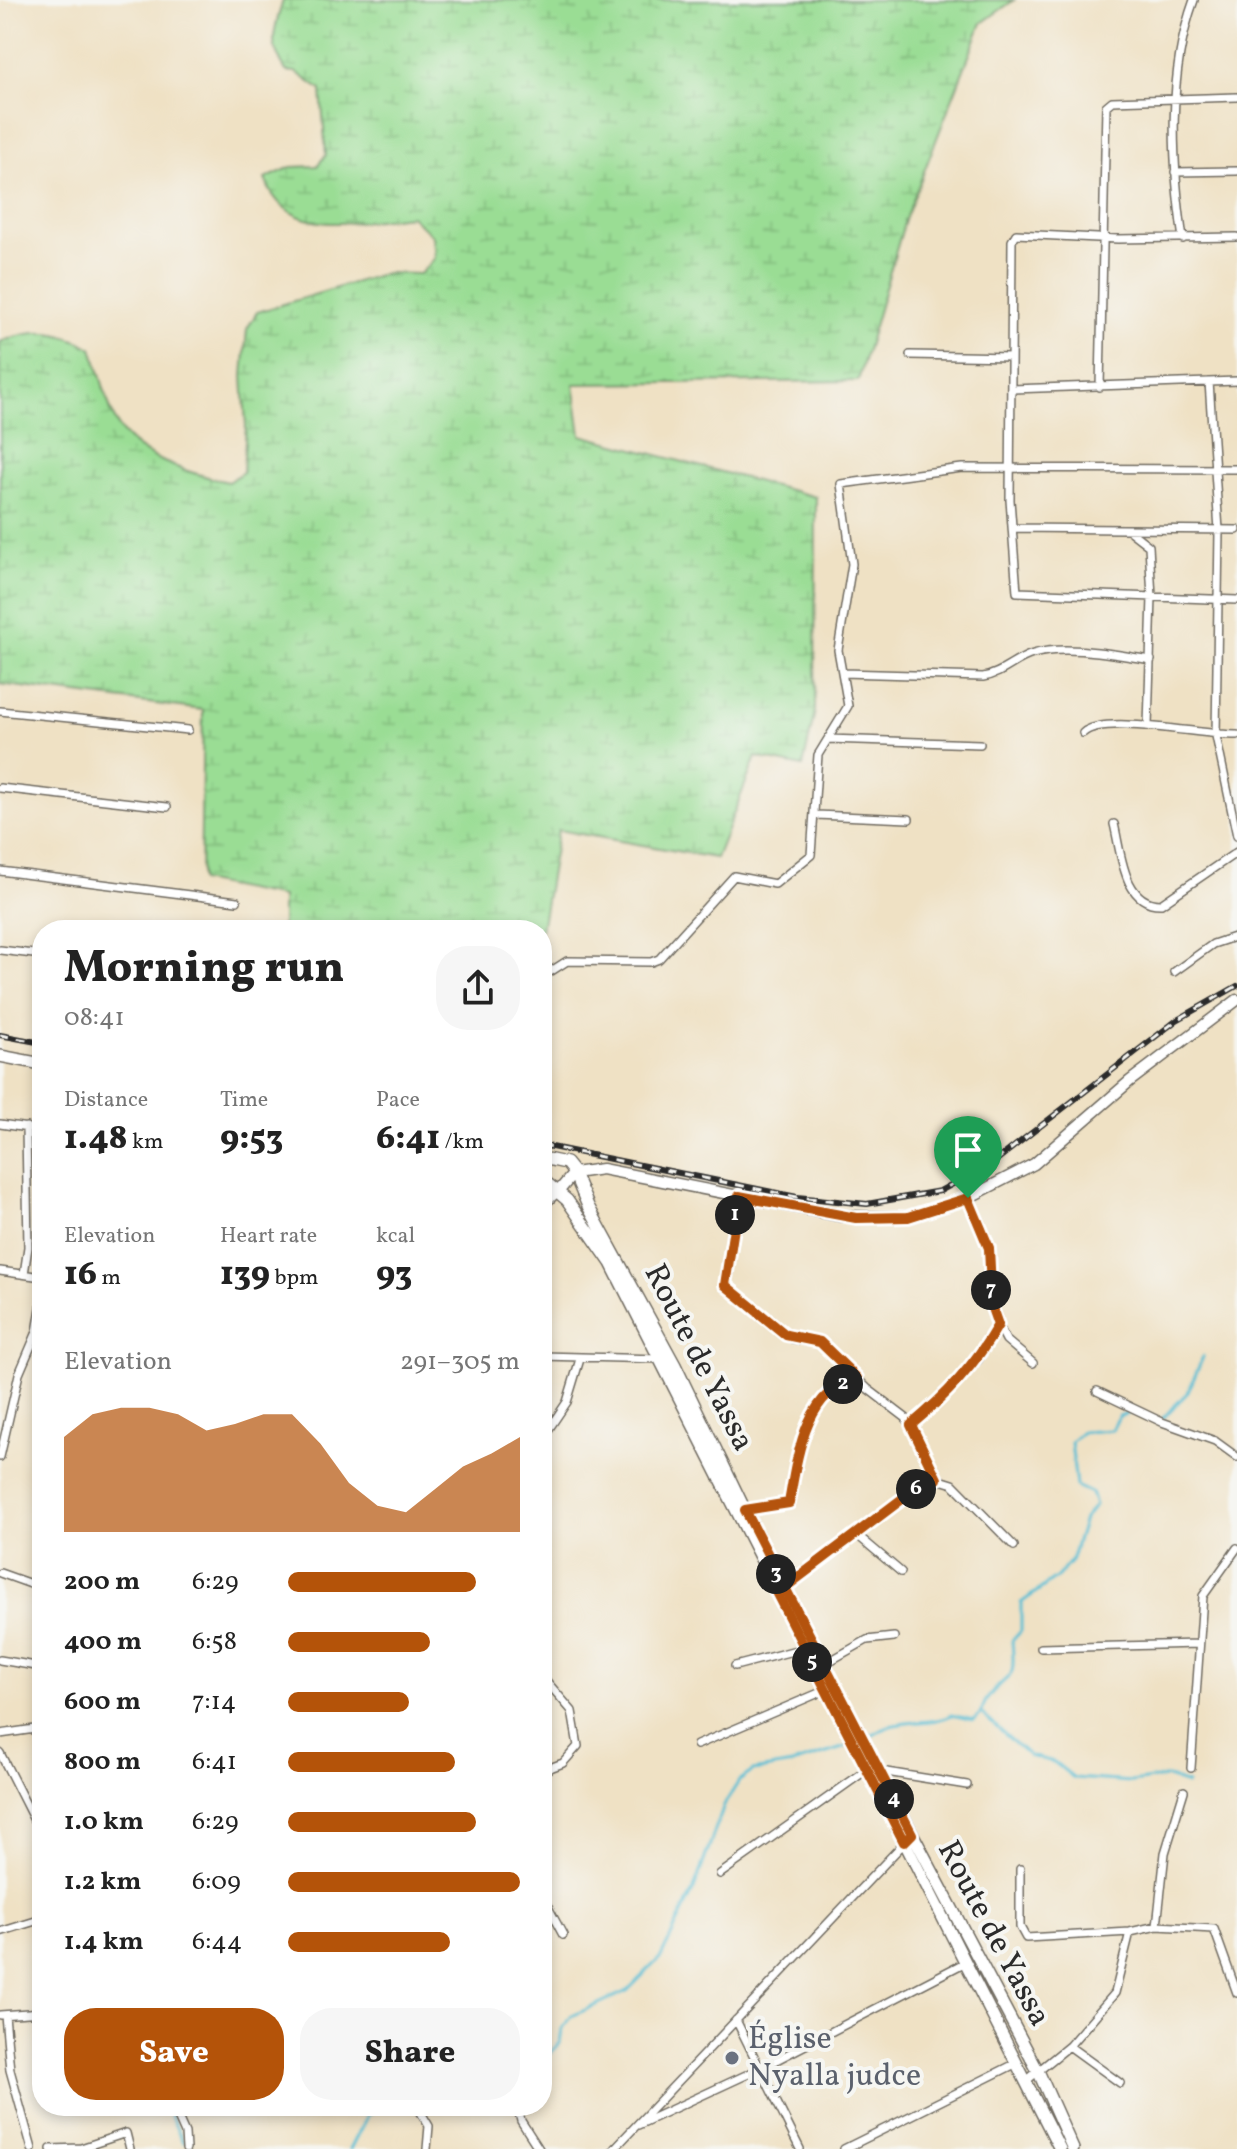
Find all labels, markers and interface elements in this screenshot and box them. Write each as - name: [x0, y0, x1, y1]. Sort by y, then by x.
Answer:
- text: Morning run: [64, 939, 344, 1000]
- button: share: [436, 946, 520, 1030]
- text: 08:41: [64, 1000, 125, 1036]
- text: Distance: [64, 1085, 148, 1116]
- text: Time: [220, 1085, 268, 1116]
- text: Pace: [376, 1085, 420, 1116]
- text: 1.48: [64, 1116, 128, 1163]
- text: 9:53: [220, 1116, 283, 1163]
- text: 6:41: [376, 1116, 440, 1163]
- pin: [934, 1116, 1002, 1198]
- text: km: [128, 1127, 164, 1158]
- text: /km: [440, 1127, 484, 1158]
- icon: arrive: [946, 1128, 990, 1172]
- pin: 1: [715, 1195, 755, 1235]
- text: 1: [731, 1199, 739, 1230]
- text: Elevation: [64, 1221, 155, 1252]
- text: Heart rate: [220, 1221, 317, 1252]
- text: kcal: [376, 1221, 415, 1252]
- text: 16: [64, 1252, 97, 1299]
- text: 139: [220, 1252, 270, 1299]
- text: 93: [376, 1252, 412, 1299]
- street label: Route de Yassa: [632, 1257, 764, 1459]
- text: m: [97, 1263, 121, 1294]
- text: bpm: [270, 1263, 319, 1294]
- pin: 7: [971, 1270, 1011, 1310]
- text: 7: [986, 1274, 996, 1305]
- text: Elevation: [64, 1344, 172, 1380]
- text: 291–305 m: [400, 1344, 520, 1380]
- pin: 2: [823, 1364, 863, 1404]
- text: 2: [837, 1368, 849, 1399]
- pin: 6: [896, 1469, 936, 1509]
- text: 6: [910, 1473, 922, 1504]
- pin: 3: [756, 1554, 796, 1594]
- text: 3: [770, 1558, 782, 1589]
- text: 200 m: [64, 1564, 140, 1600]
- text: 6:29: [192, 1564, 239, 1600]
- text: 400 m: [64, 1624, 142, 1660]
- text: 6:58: [192, 1624, 237, 1660]
- pin: 5: [792, 1642, 832, 1682]
- text: 5: [807, 1646, 817, 1677]
- text: 600 m: [64, 1684, 141, 1720]
- text: 7:14: [192, 1684, 236, 1720]
- text: 800 m: [64, 1744, 141, 1780]
- text: 6:41: [192, 1744, 237, 1780]
- pin: 4: [874, 1779, 914, 1819]
- text: 4: [887, 1783, 901, 1814]
- text: 1.0 km: [64, 1804, 144, 1840]
- text: 6:29: [192, 1804, 239, 1840]
- street label: Route de Yassa: [925, 1833, 1061, 2035]
- text: 1.2 km: [64, 1864, 141, 1900]
- text: 6:09: [192, 1864, 241, 1900]
- text: 1.4 km: [64, 1924, 144, 1960]
- text: 6:44: [192, 1924, 242, 1960]
- button: Save: [64, 2008, 284, 2100]
- button: Share: [300, 2008, 520, 2100]
- place label: Église Nyalla judce: [748, 2018, 921, 2099]
- marker: Église Nyalla judce: [723, 2049, 741, 2067]

